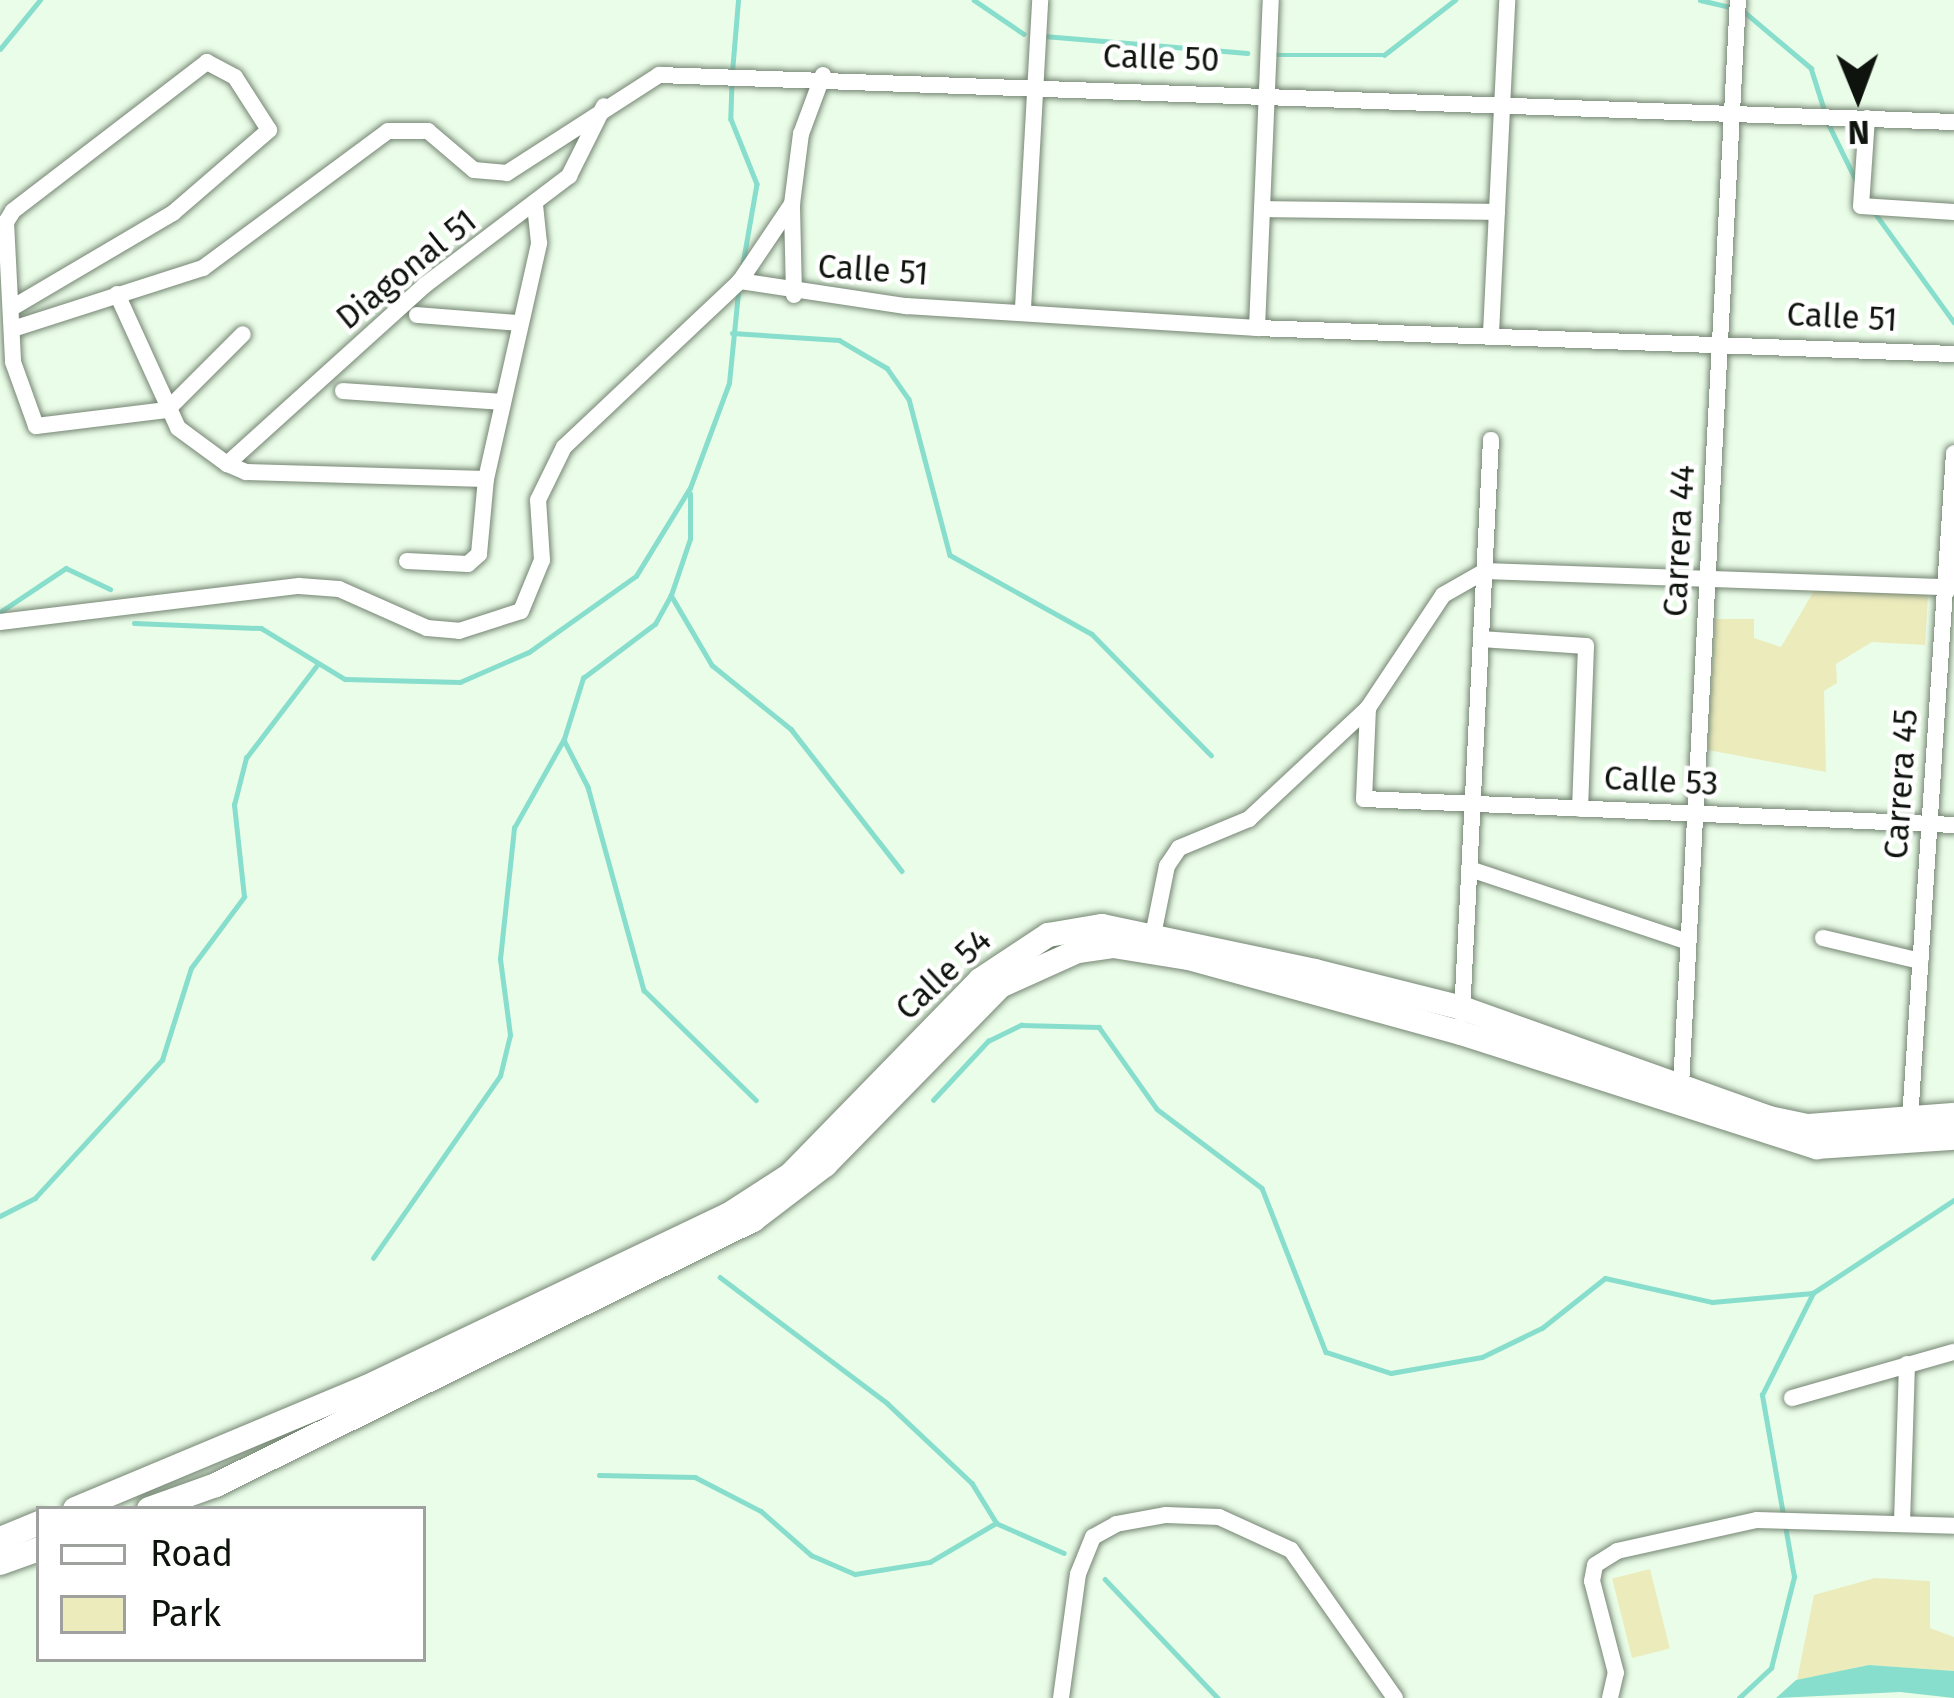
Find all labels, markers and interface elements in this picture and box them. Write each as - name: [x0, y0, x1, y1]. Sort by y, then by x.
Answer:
- north arrow: [1798, 36, 1918, 156]
- street label: Calle 50: [1102, 37, 1220, 81]
- text: N: [1847, 112, 1870, 152]
- street label: Diagonal 51: [329, 202, 485, 338]
- street label: Calle 51: [816, 247, 930, 295]
- street label: Calle 51: [1786, 295, 1898, 341]
- street label: Carrera 44: [1656, 464, 1704, 618]
- street label: Carrera 45: [1877, 707, 1927, 861]
- street label: Calle 53: [1603, 759, 1719, 805]
- street label: Calle 54: [888, 921, 1000, 1029]
- legend: [36, 1506, 426, 1662]
- text: Road: [150, 1532, 233, 1576]
- text: Park: [150, 1592, 221, 1636]

